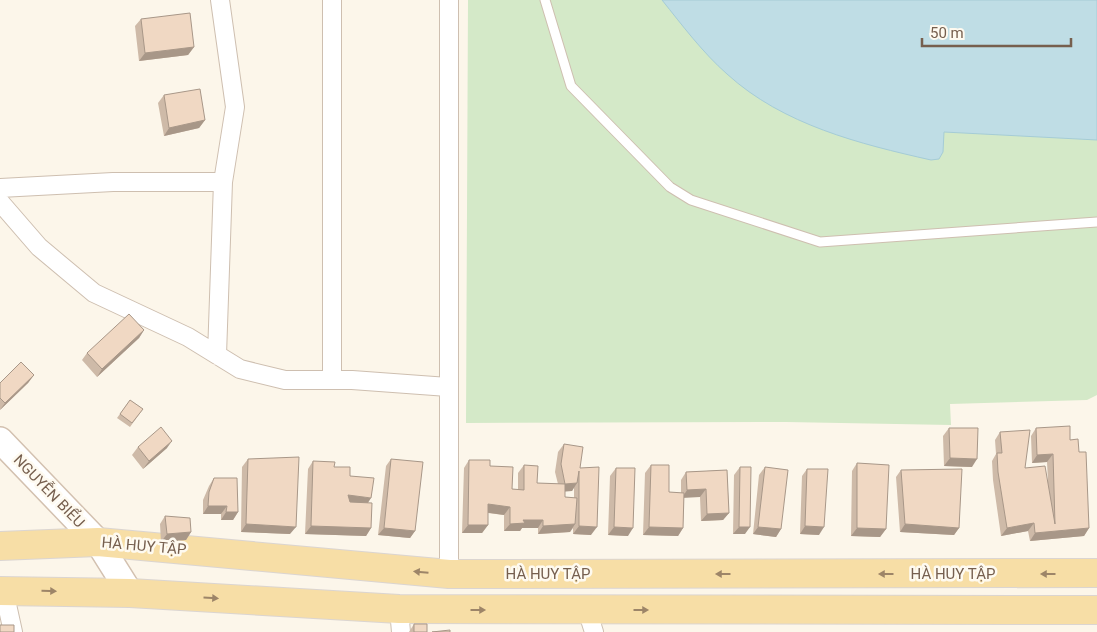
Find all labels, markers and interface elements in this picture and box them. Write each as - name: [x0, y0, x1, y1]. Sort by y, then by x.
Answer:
- scale bar: [922, 15, 1071, 47]
- text: 50 m: [930, 24, 964, 42]
- street label: NGUYỄN BIỂU: [10, 450, 89, 531]
- street label: HÀ HUY TẬP: [101, 533, 187, 559]
- street label: HÀ HUY TẬP: [506, 565, 590, 583]
- street label: HÀ HUY TẬP: [911, 565, 995, 583]
- one-way arrow: [413, 568, 429, 576]
- one-way arrow: [715, 570, 731, 578]
- one-way arrow: [878, 570, 894, 578]
- one-way arrow: [1040, 570, 1056, 578]
- one-way arrow: [41, 588, 57, 596]
- one-way arrow: [203, 594, 219, 602]
- one-way arrow: [470, 606, 486, 614]
- one-way arrow: [633, 606, 649, 614]

